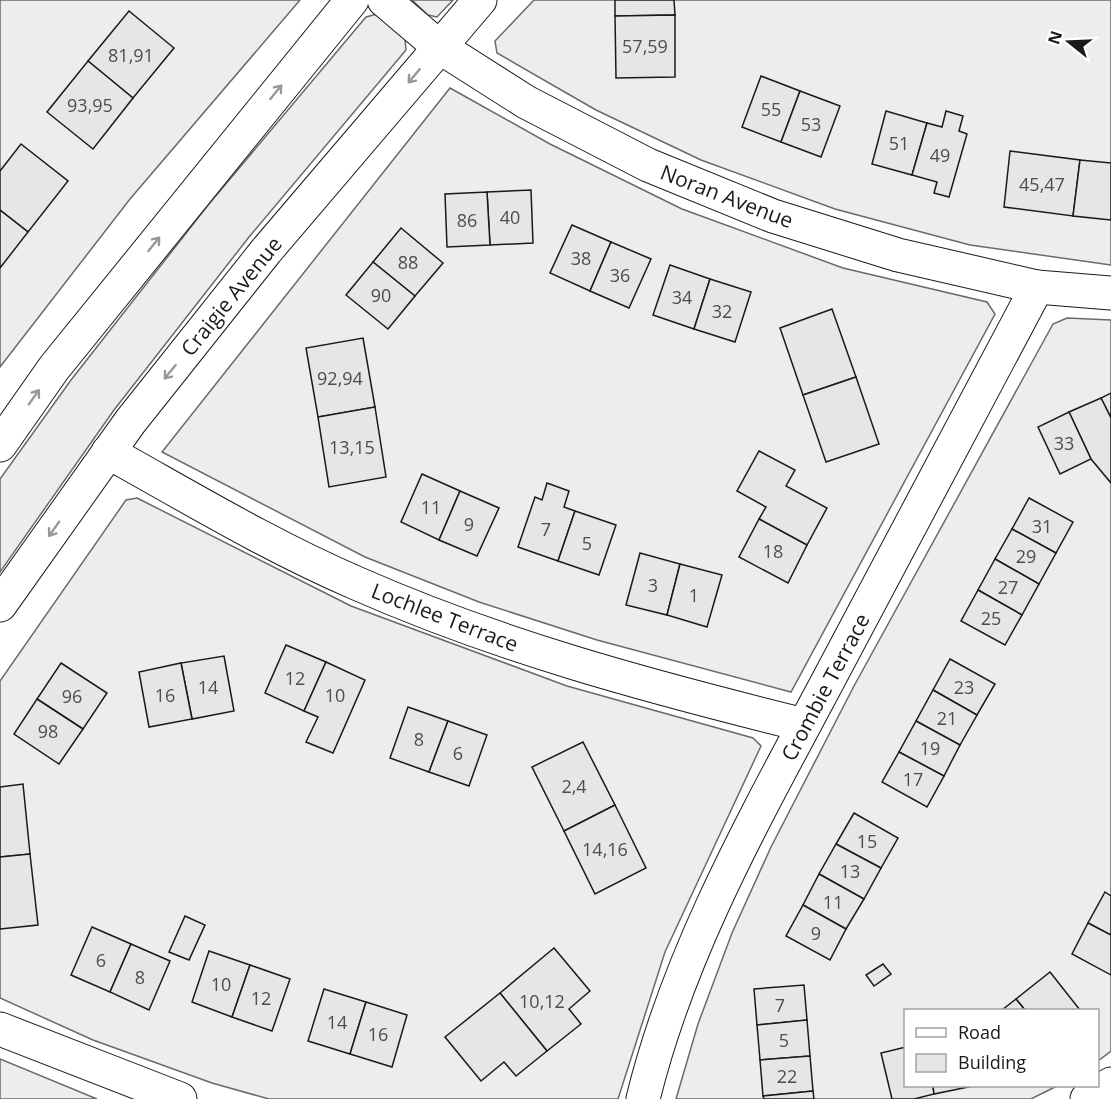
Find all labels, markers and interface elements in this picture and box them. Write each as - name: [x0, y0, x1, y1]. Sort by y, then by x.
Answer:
- north arrow: [1039, 12, 1099, 72]
- text: N: [1042, 28, 1067, 47]
- house number: 57,59: [622, 34, 668, 58]
- house number: 81,91: [108, 43, 154, 67]
- one-way arrow: [407, 68, 420, 84]
- one-way arrow: [270, 84, 283, 100]
- house number: 93,95: [67, 93, 113, 117]
- house number: 55: [761, 97, 781, 121]
- house number: 53: [801, 112, 821, 136]
- house number: 51: [889, 131, 909, 155]
- house number: 49: [930, 143, 950, 167]
- street label: Noran Avenue: [657, 158, 797, 234]
- house number: 45,47: [1019, 172, 1065, 196]
- house number: 40: [500, 205, 520, 229]
- house number: 86: [457, 208, 477, 232]
- street label: Craigie Avenue: [174, 231, 288, 361]
- one-way arrow: [147, 236, 160, 252]
- house number: 38: [571, 246, 591, 270]
- house number: 88: [398, 250, 418, 274]
- house number: 36: [610, 263, 630, 287]
- house number: 90: [371, 283, 391, 307]
- house number: 34: [672, 285, 692, 309]
- house number: 32: [712, 299, 732, 323]
- one-way arrow: [163, 364, 176, 380]
- house number: 92,94: [317, 366, 363, 390]
- one-way arrow: [28, 390, 40, 406]
- house number: 33: [1054, 431, 1074, 455]
- house number: 13,15: [329, 435, 375, 459]
- house number: 11: [421, 495, 441, 519]
- house number: 9: [464, 512, 474, 536]
- house number: 31: [1032, 514, 1052, 538]
- house number: 7: [541, 517, 551, 541]
- one-way arrow: [48, 520, 60, 537]
- house number: 5: [582, 531, 592, 555]
- house number: 18: [763, 539, 783, 563]
- house number: 29: [1016, 544, 1036, 568]
- house number: 3: [648, 573, 658, 597]
- house number: 27: [998, 575, 1018, 599]
- street label: Lochlee Terrace: [368, 576, 522, 658]
- house number: 1: [689, 583, 699, 607]
- house number: 25: [981, 606, 1001, 630]
- street label: Crombie Terrace: [774, 608, 876, 766]
- house number: 12: [285, 666, 305, 690]
- house number: 14: [198, 675, 218, 699]
- house number: 23: [954, 675, 974, 699]
- house number: 16: [155, 683, 175, 707]
- house number: 10: [325, 683, 345, 707]
- house number: 96: [62, 684, 82, 708]
- house number: 21: [937, 706, 957, 730]
- house number: 98: [38, 719, 58, 743]
- house number: 8: [414, 727, 424, 751]
- house number: 19: [920, 736, 940, 760]
- house number: 6: [453, 741, 463, 765]
- house number: 17: [903, 767, 923, 791]
- house number: 2,4: [561, 774, 587, 798]
- house number: 15: [857, 829, 877, 853]
- house number: 14,16: [582, 837, 628, 861]
- house number: 13: [840, 859, 860, 883]
- house number: 11: [823, 890, 843, 914]
- house number: 9: [811, 921, 821, 945]
- house number: 6: [96, 948, 106, 972]
- house number: 8: [135, 965, 145, 989]
- house number: 10: [211, 972, 231, 996]
- house number: 12: [251, 986, 271, 1010]
- house number: 10,12: [519, 989, 565, 1013]
- house number: 7: [775, 993, 785, 1017]
- legend: [904, 1009, 1099, 1087]
- house number: 14: [327, 1010, 347, 1034]
- text: Road: [958, 1020, 1001, 1044]
- house number: 16: [368, 1022, 388, 1046]
- house number: 5: [779, 1028, 789, 1052]
- text: Building: [958, 1050, 1026, 1074]
- house number: 22: [777, 1064, 797, 1088]

